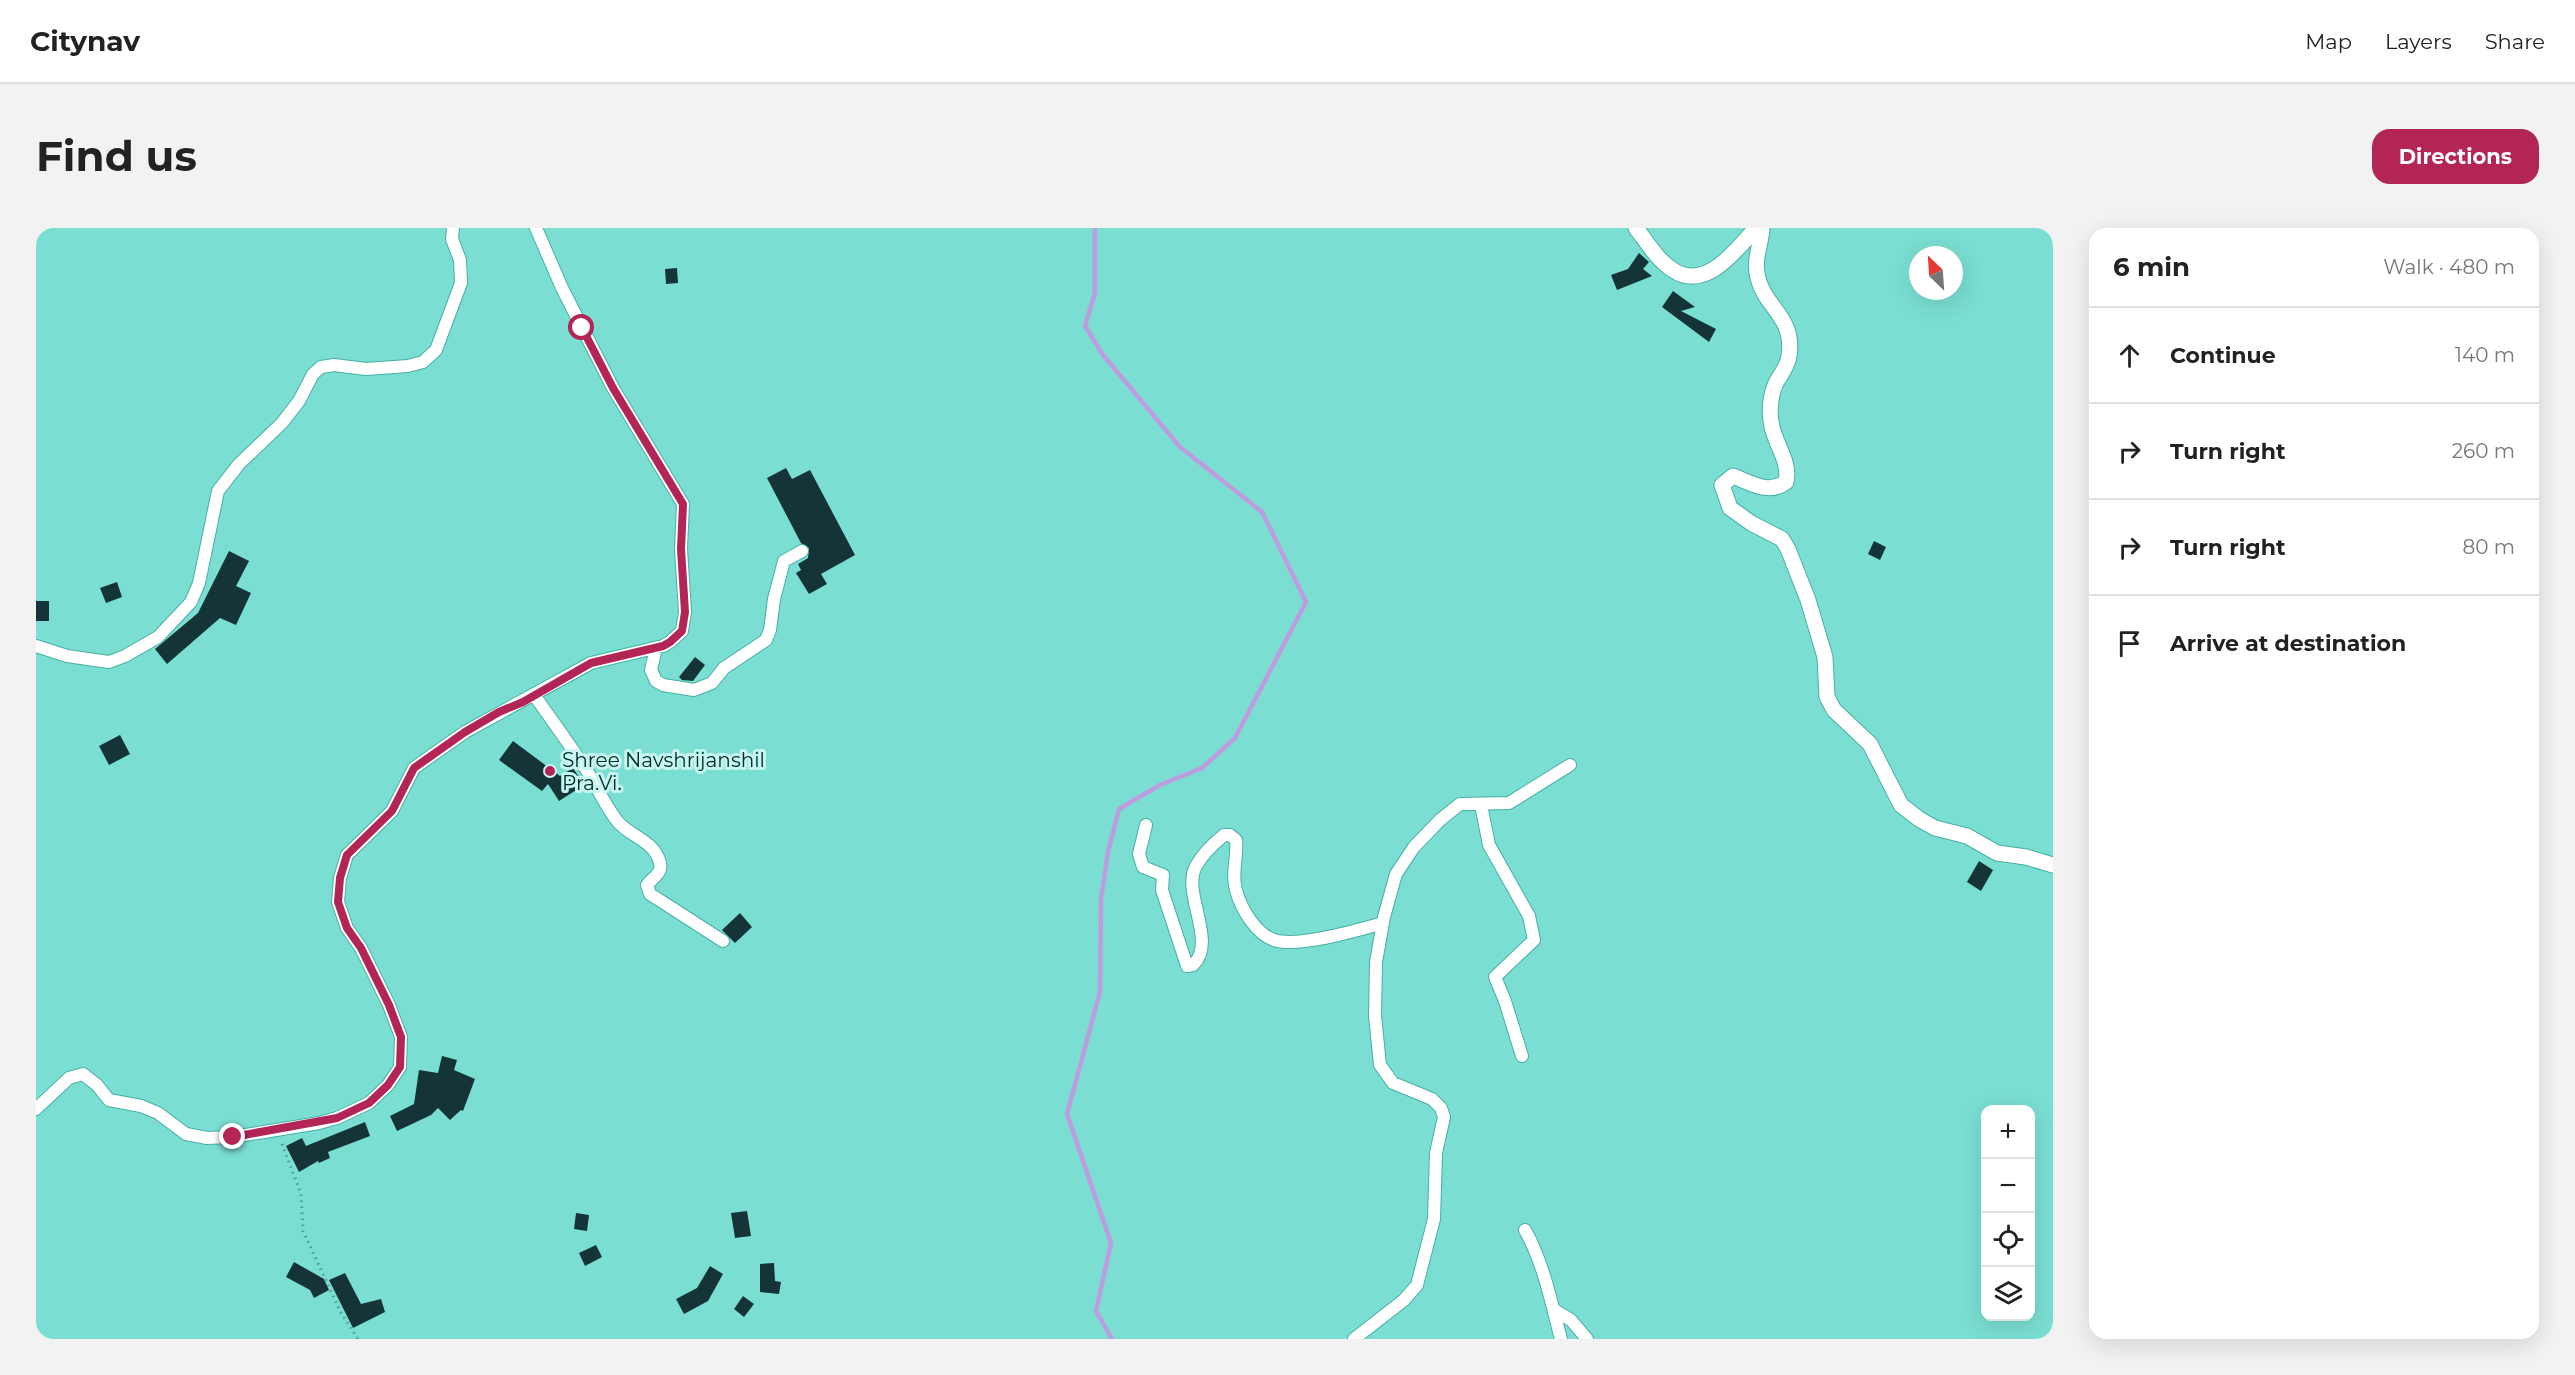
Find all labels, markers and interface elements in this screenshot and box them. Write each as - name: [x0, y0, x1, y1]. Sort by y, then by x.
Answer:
- text: Citynav: [30, 24, 140, 58]
- text: Map: [2305, 29, 2352, 54]
- text: Layers: [2385, 29, 2452, 54]
- text: Share: [2485, 29, 2545, 54]
- button: Directions: [2372, 129, 2539, 184]
- text: Find us: [36, 130, 197, 182]
- north arrow: [1909, 246, 1963, 300]
- text: 6 min: [2113, 251, 2190, 283]
- text: Walk · 480 m: [2383, 255, 2515, 279]
- route start: [568, 314, 594, 340]
- icon: ahead: [2113, 339, 2146, 372]
- text: Continue: [2170, 342, 2276, 369]
- text: 140 m: [2455, 343, 2515, 367]
- icon: right: [2113, 435, 2146, 468]
- text: Turn right: [2170, 438, 2285, 465]
- text: 260 m: [2452, 439, 2515, 463]
- icon: right: [2113, 531, 2146, 564]
- text: Turn right: [2170, 534, 2285, 561]
- text: 80 m: [2463, 535, 2515, 559]
- icon: arrive: [2113, 627, 2146, 660]
- text: Arrive at destination: [2170, 630, 2406, 657]
- place label: Shree Navshrijanshil Pra.Vi.: [562, 748, 765, 795]
- marker: Shree Navshrijanshil Pra.Vi.: [543, 764, 557, 778]
- map controls: [1981, 1105, 2035, 1321]
- button: +: [1981, 1105, 2035, 1159]
- route end: [219, 1123, 245, 1149]
- button: −: [1981, 1159, 2035, 1213]
- button: locate: [1981, 1213, 2035, 1267]
- button: layers: [1981, 1267, 2035, 1321]

